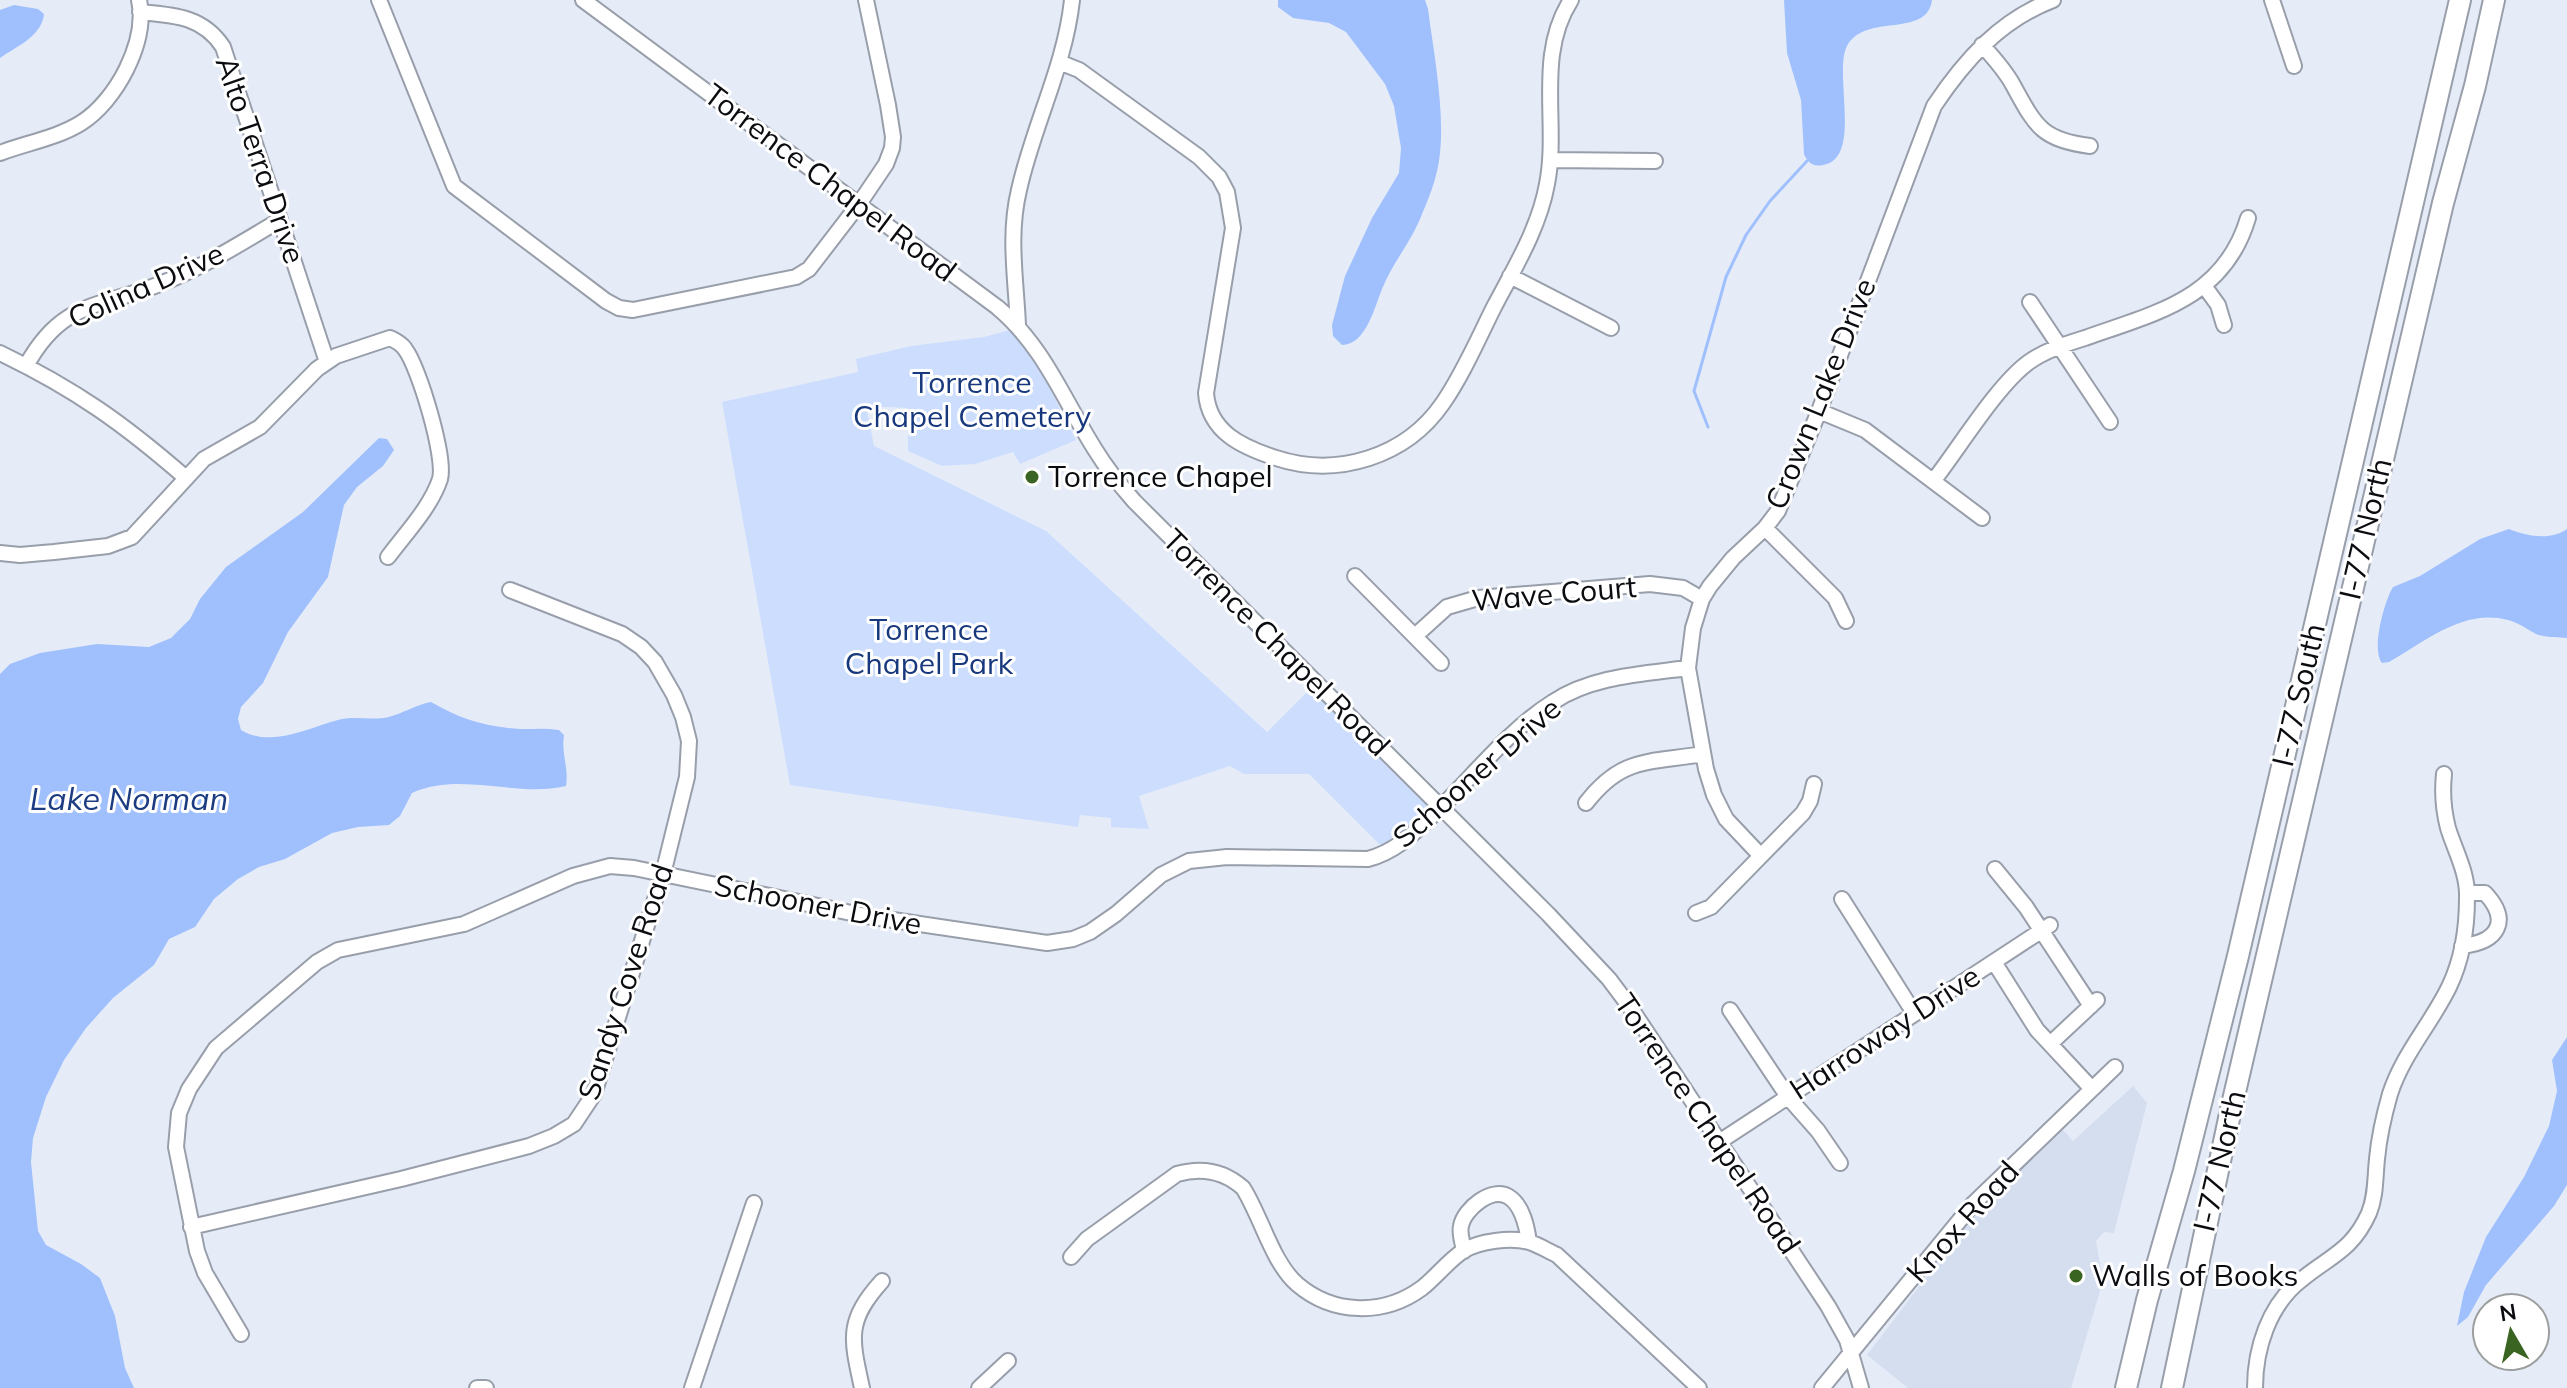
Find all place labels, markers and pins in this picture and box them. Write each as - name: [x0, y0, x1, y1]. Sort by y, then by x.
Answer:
- place label: Torrence Chapel: [1048, 457, 1273, 495]
- marker: Torrence Chapel: [1023, 468, 1041, 486]
- place label: Walls of Books: [2092, 1256, 2298, 1294]
- marker: Walls of Books: [2067, 1267, 2085, 1285]

